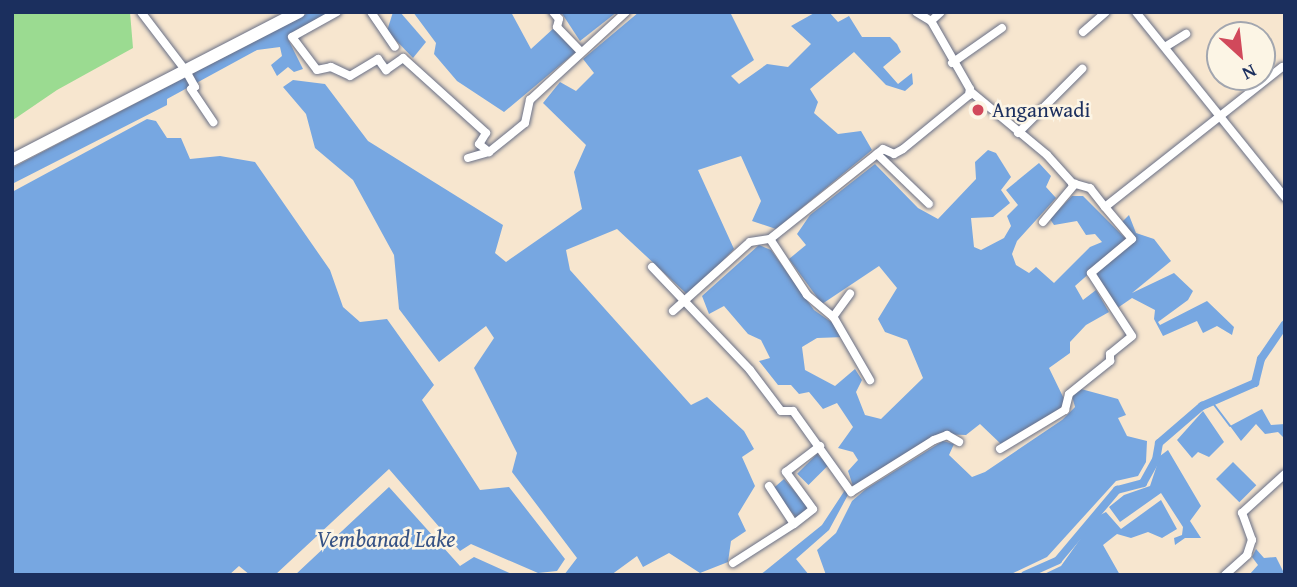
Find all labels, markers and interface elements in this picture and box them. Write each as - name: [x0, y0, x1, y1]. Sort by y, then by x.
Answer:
- north arrow: [1206, 21, 1276, 91]
- text: N: [1238, 58, 1262, 88]
- place label: Anganwadi: [992, 97, 1090, 123]
- marker: Anganwadi: [970, 102, 986, 118]
- water label: Vembanad Lake: [316, 525, 456, 553]

